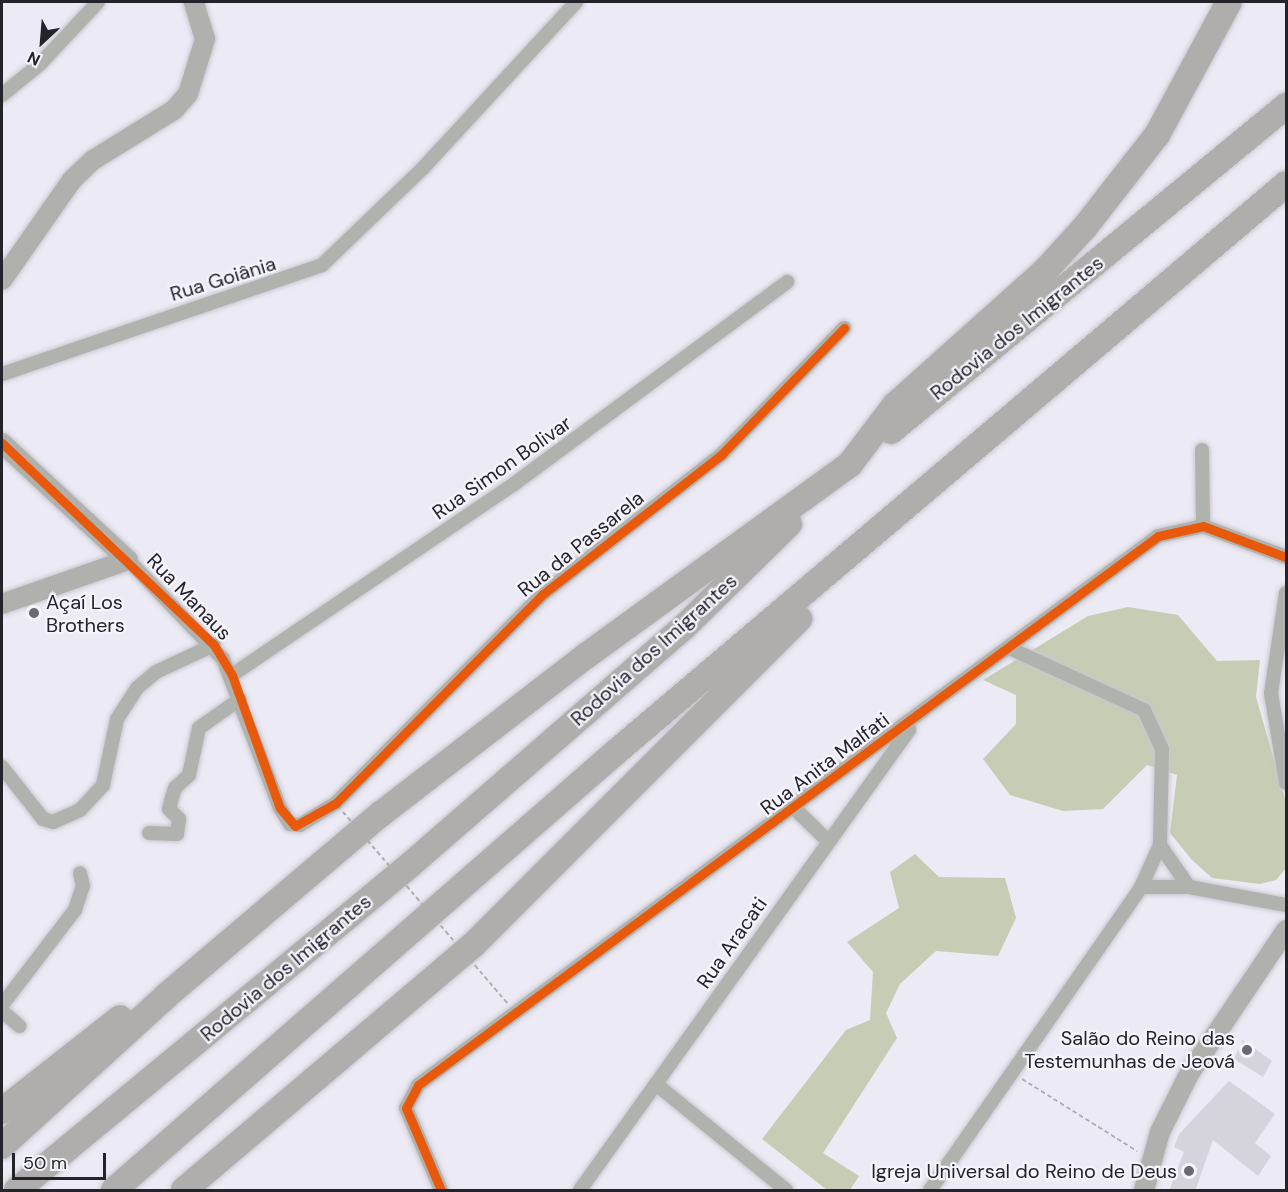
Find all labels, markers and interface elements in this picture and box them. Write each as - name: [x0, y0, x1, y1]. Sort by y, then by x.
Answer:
- north arrow: [12, 12, 72, 72]
- text: N: [24, 47, 44, 71]
- street label: Rodovia dos Imigrantes: [926, 251, 1108, 405]
- street label: Rua Goiânia: [167, 252, 279, 306]
- street label: Rua Simon Bolivar: [428, 411, 576, 525]
- street label: Rua da Passarela: [513, 486, 649, 602]
- street label: Rua Manaus: [142, 549, 236, 645]
- street label: Rodovia dos Imigrantes: [566, 569, 742, 731]
- place label: Açaí Los Brothers: [46, 590, 125, 637]
- marker: Açaí Los Brothers: [27, 606, 41, 620]
- street label: Rua Anita Malfati: [756, 708, 894, 820]
- street label: Rodovia dos Imigrantes: [196, 890, 376, 1046]
- street label: Rua Aracati: [692, 893, 772, 993]
- place label: Salão do Reino das Testemunhas de Jeová: [1024, 1026, 1235, 1073]
- marker: Salão do Reino das Testemunhas de Jeová: [1240, 1043, 1254, 1057]
- scale bar: [15, 1141, 110, 1179]
- text: 50 m: [23, 1151, 67, 1175]
- place label: Igreja Universal do Reino de Deus: [871, 1159, 1177, 1183]
- marker: Igreja Universal do Reino de Deus: [1182, 1164, 1196, 1178]

